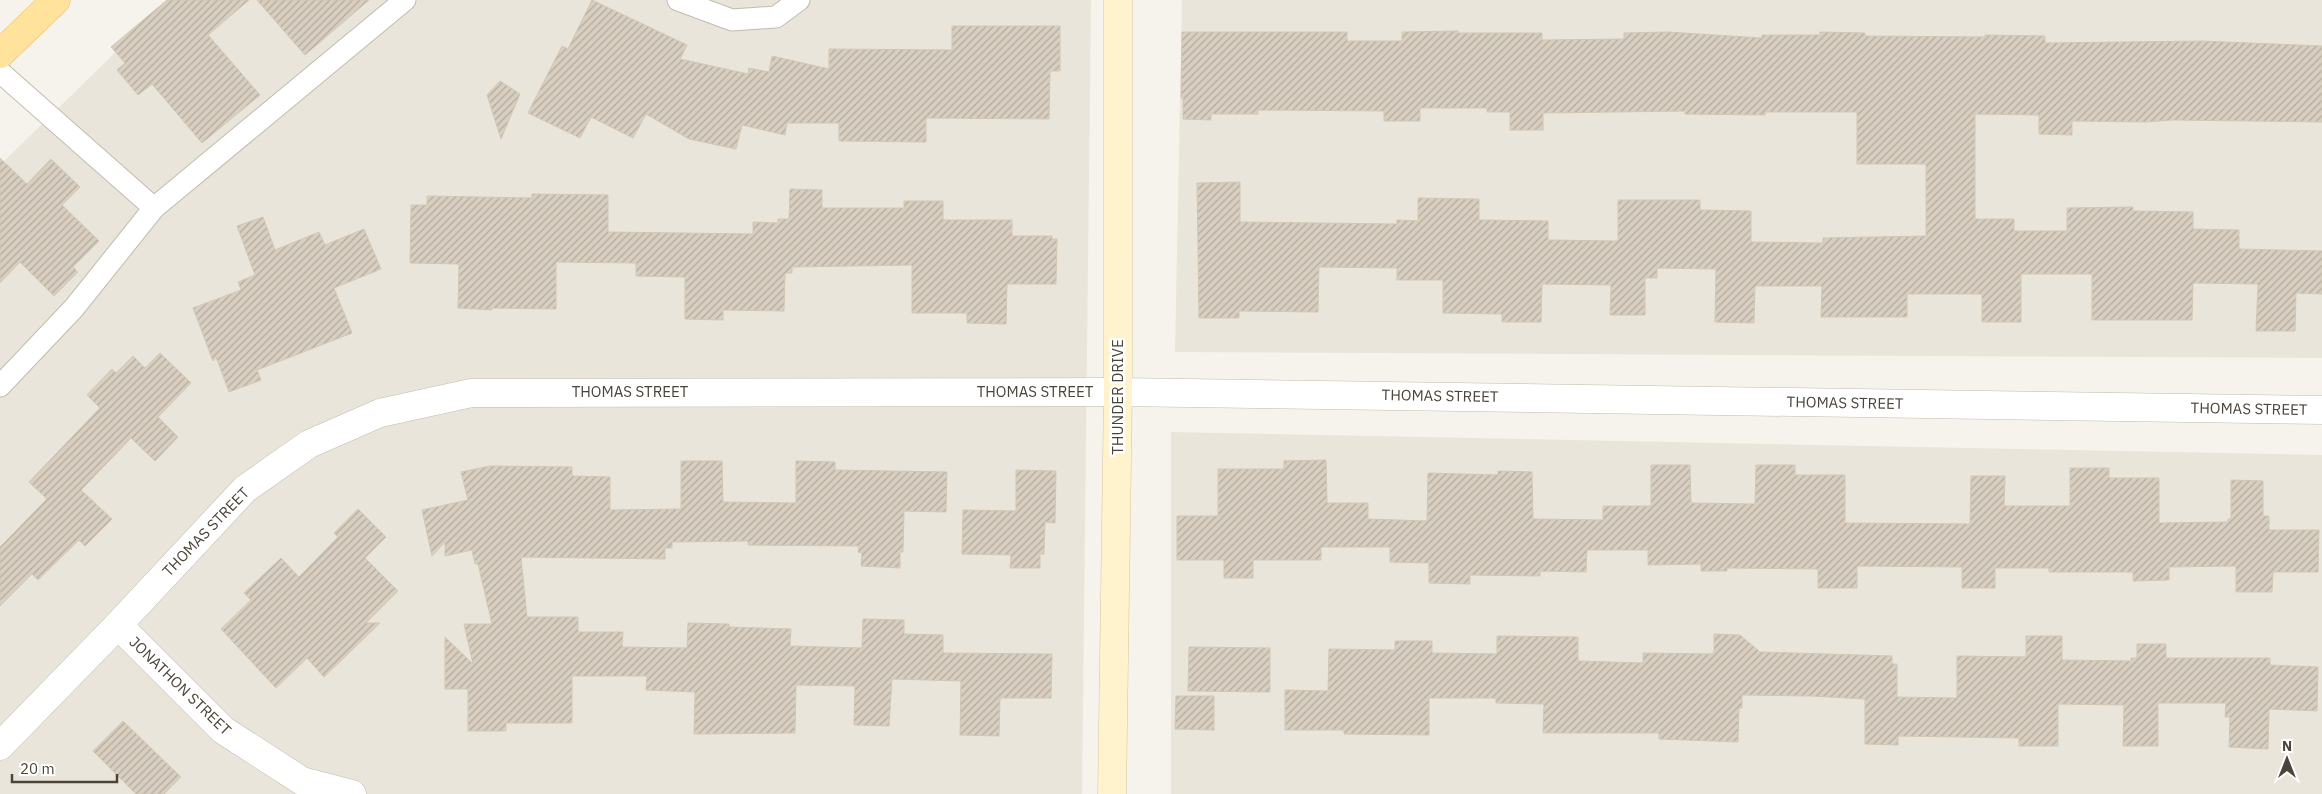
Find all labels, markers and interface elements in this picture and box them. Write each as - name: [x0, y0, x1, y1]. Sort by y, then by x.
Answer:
- street label: THUNDER DRIVE: [1108, 339, 1127, 455]
- street label: THOMAS STREET: [572, 382, 689, 401]
- street label: THOMAS STREET: [977, 382, 1094, 401]
- street label: THOMAS STREET: [1382, 385, 1499, 406]
- street label: THOMAS STREET: [1787, 392, 1904, 413]
- street label: THOMAS STREET: [2191, 398, 2308, 419]
- street label: THOMAS STREET: [158, 483, 253, 580]
- street label: JONATHON STREET: [125, 632, 236, 739]
- north arrow: [2262, 734, 2312, 784]
- text: N: [2282, 737, 2292, 755]
- scale bar: [12, 752, 118, 784]
- text: 20 m: [20, 759, 55, 778]

